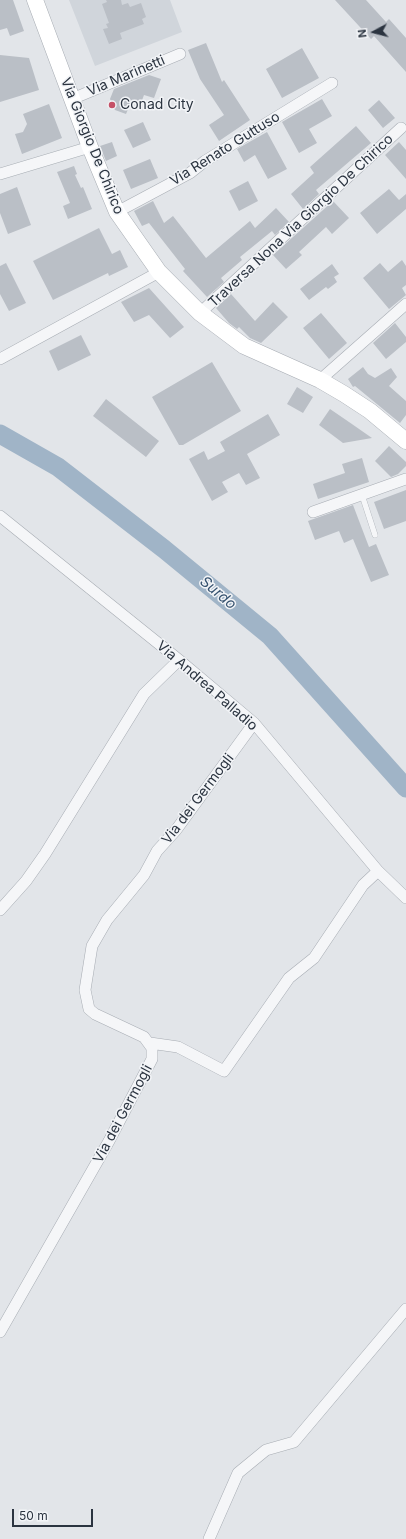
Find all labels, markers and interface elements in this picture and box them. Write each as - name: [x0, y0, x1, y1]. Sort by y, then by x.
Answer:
- north arrow: [354, 12, 394, 52]
- text: N: [355, 28, 370, 38]
- street label: Via Marinetti: [85, 52, 167, 100]
- street label: Via Giorgio De Chirico: [57, 75, 127, 217]
- place label: Conad City: [120, 97, 194, 113]
- marker: Conad City: [107, 100, 117, 110]
- street label: Via Renato Guttuso: [167, 108, 283, 190]
- street label: Traversa Nona Via Giorgio De Chirico: [205, 131, 397, 311]
- water label: Surdo: [196, 573, 240, 613]
- street label: Via Andrea Palladio: [153, 638, 261, 734]
- street label: Via dei Germogli: [158, 750, 238, 848]
- street label: Via dei Germogli: [90, 1062, 156, 1166]
- scale bar: [14, 1501, 95, 1527]
- text: 50 m: [19, 1508, 48, 1523]

